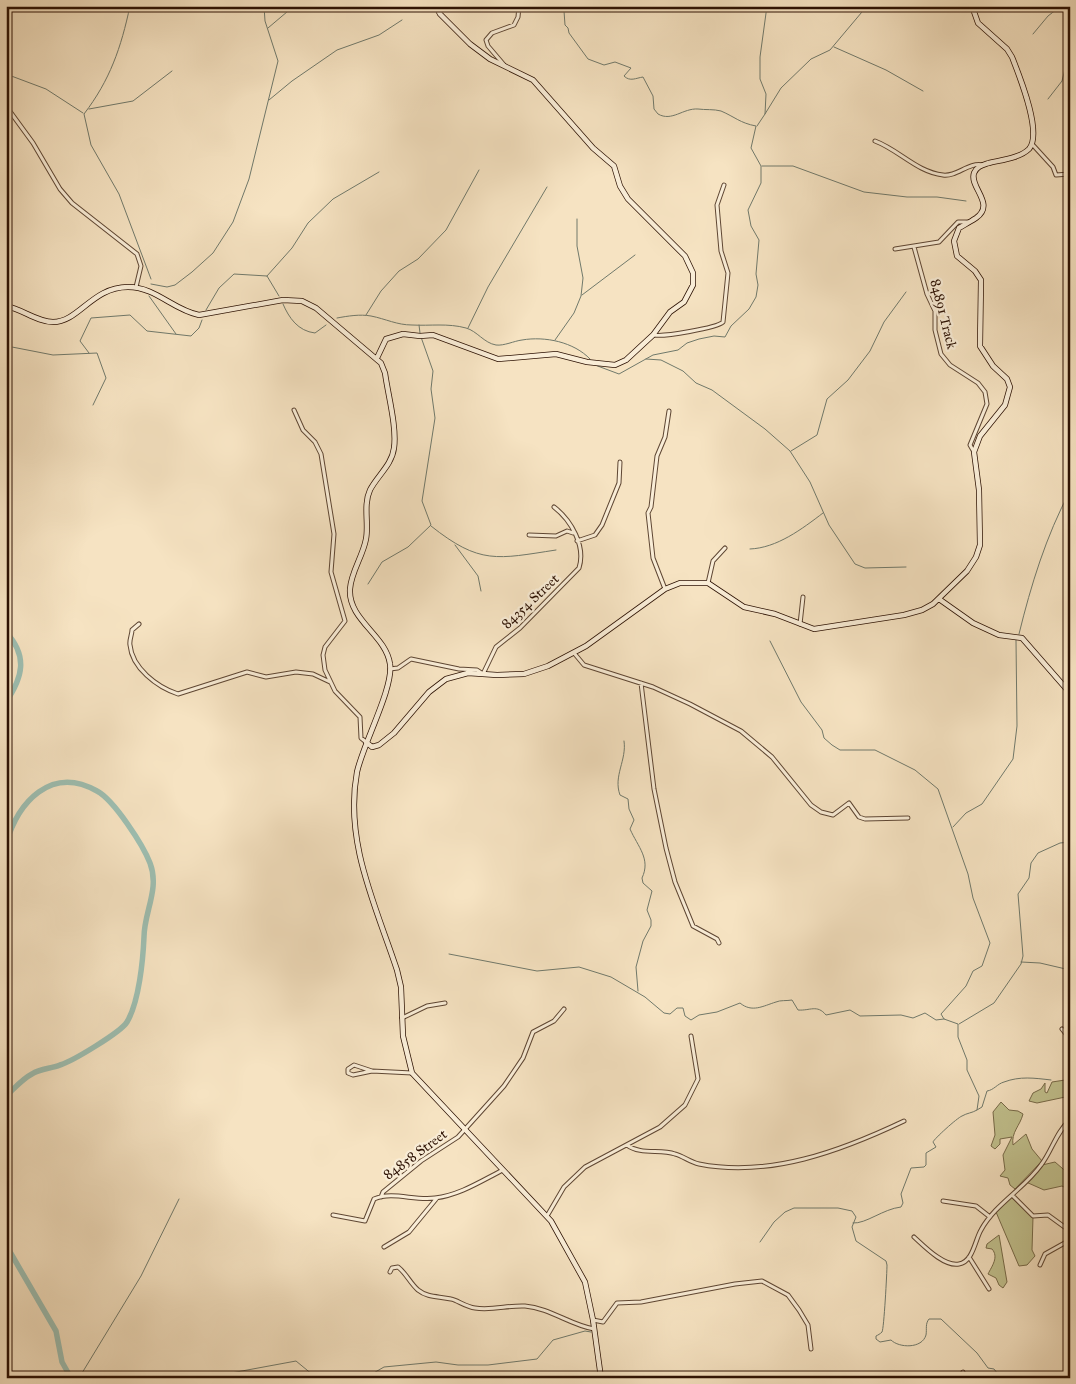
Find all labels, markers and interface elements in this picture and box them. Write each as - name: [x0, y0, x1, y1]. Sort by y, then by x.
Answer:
- street label: 84891 Track: [927, 277, 961, 351]
- street label: 84354 Street: [498, 570, 563, 632]
- street label: 84858 Street: [380, 1126, 450, 1183]

